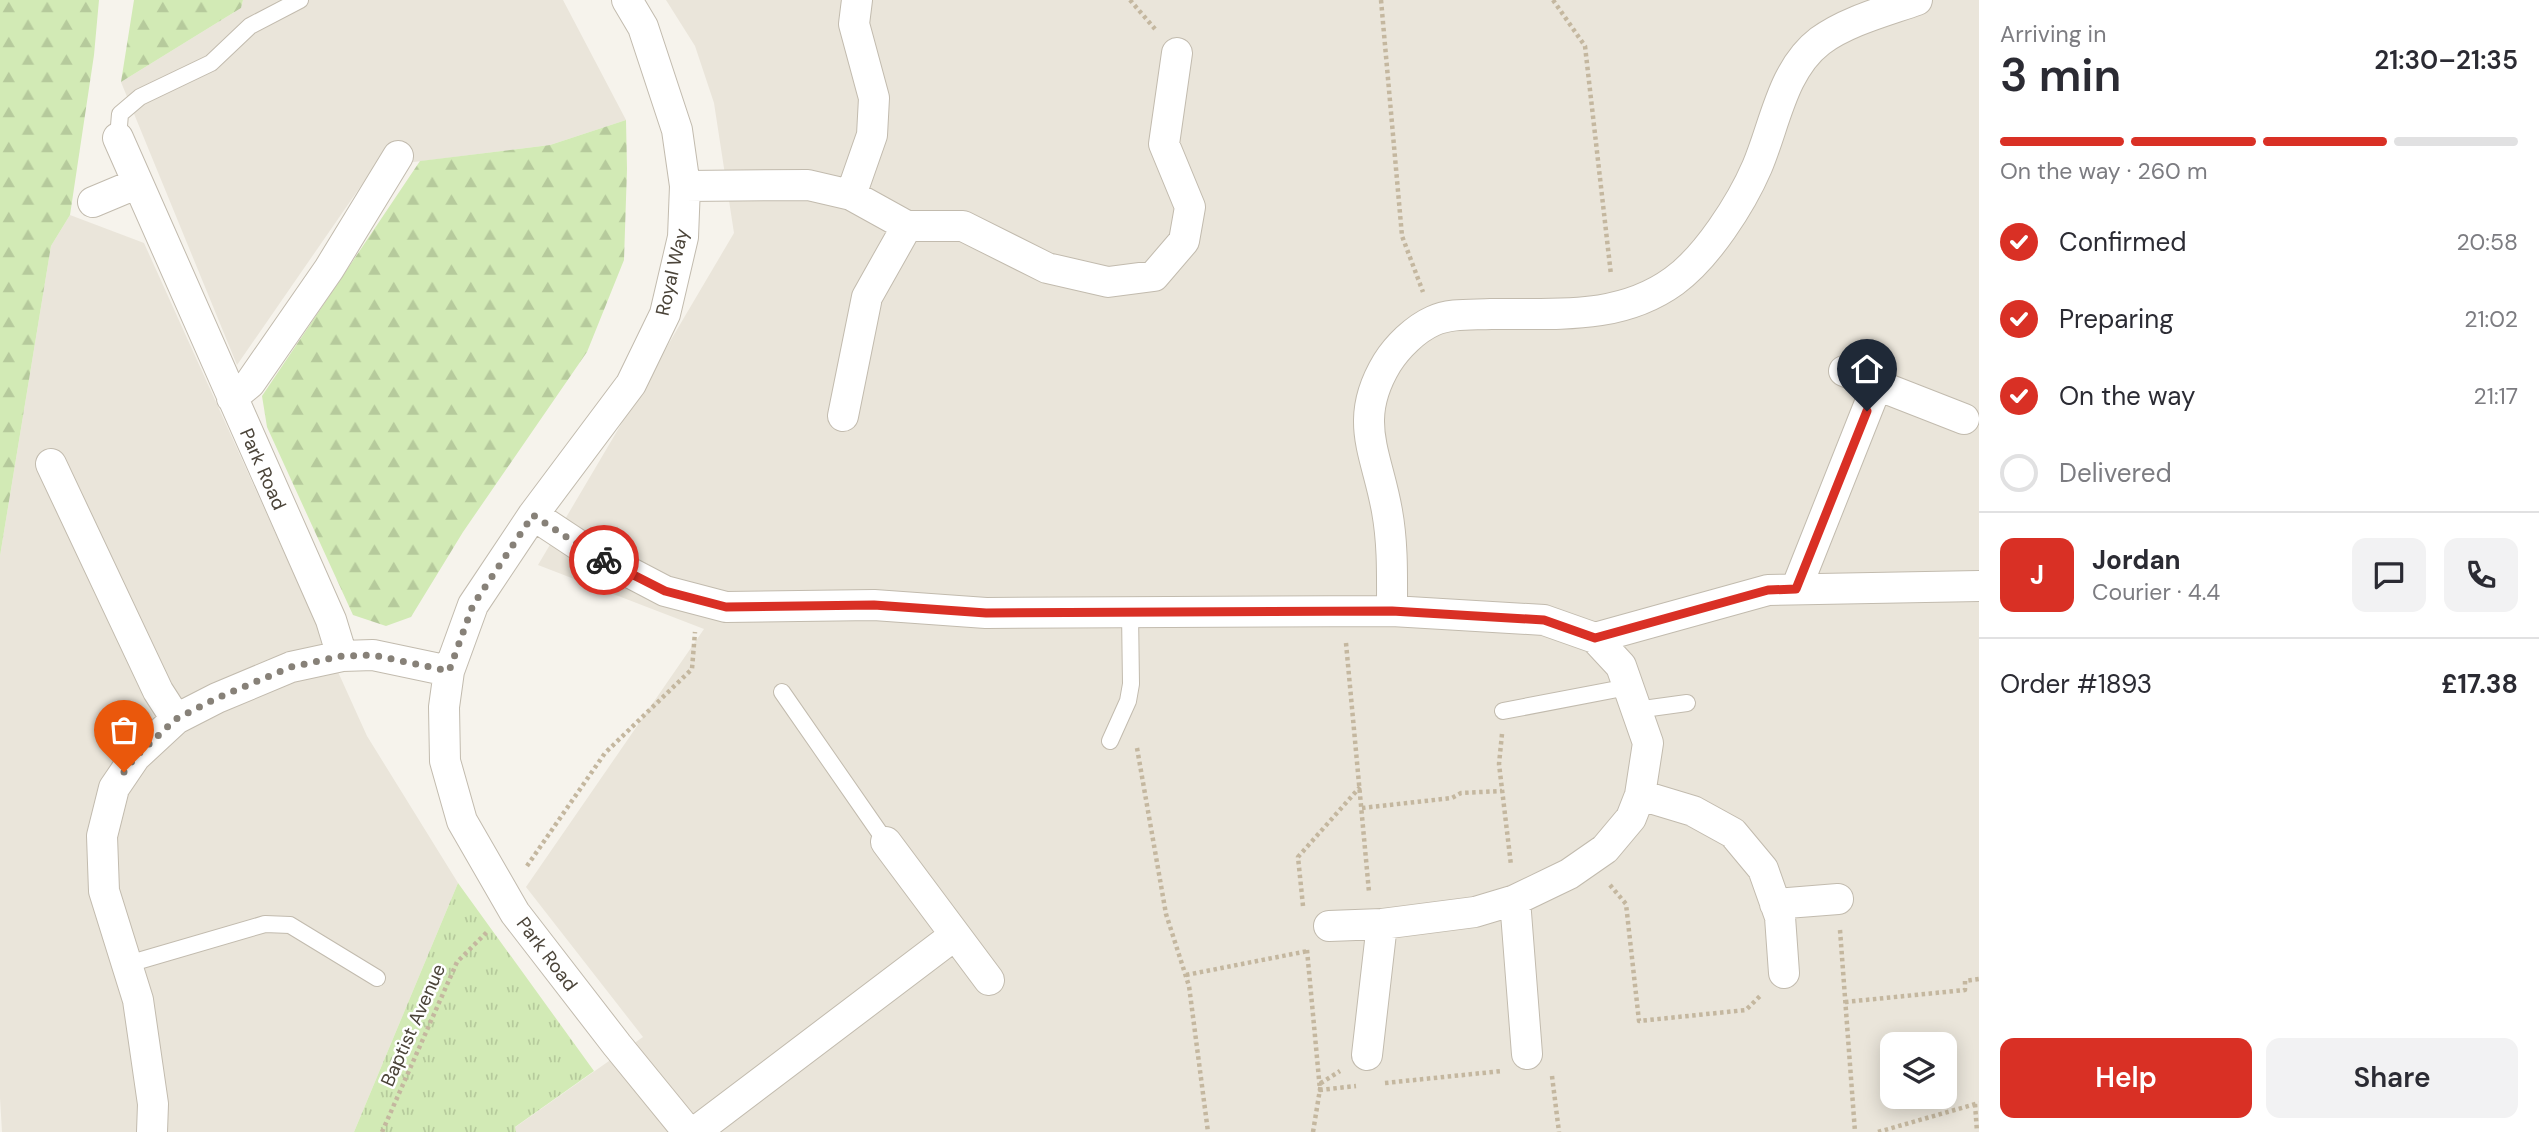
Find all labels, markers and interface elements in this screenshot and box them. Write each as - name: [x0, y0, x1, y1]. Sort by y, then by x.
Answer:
- text: Arriving in: [2000, 19, 2106, 49]
- text: 21:30–21:35: [2374, 43, 2518, 77]
- text: 3 min: [2000, 45, 2121, 105]
- text: On the way · 260 m: [2000, 156, 2207, 186]
- icon: check: [2000, 223, 2038, 261]
- street label: Royal Way: [650, 225, 694, 318]
- text: Confirmed: [2059, 225, 2186, 259]
- text: 20:58: [2457, 227, 2518, 257]
- icon: check: [2000, 300, 2038, 338]
- text: Preparing: [2059, 302, 2174, 336]
- text: 21:02: [2464, 304, 2518, 334]
- pin: [1837, 339, 1897, 411]
- icon: home: [1848, 350, 1886, 388]
- icon: check: [2000, 377, 2038, 415]
- text: On the way: [2059, 379, 2195, 413]
- text: 21:17: [2473, 381, 2518, 411]
- street label: Park Road: [234, 424, 292, 514]
- text: Delivered: [2059, 456, 2172, 490]
- courier: [569, 525, 639, 595]
- button: chat: [2352, 538, 2426, 612]
- button: phone: [2444, 538, 2518, 612]
- icon: bike: [585, 541, 623, 579]
- text: Jordan: [2092, 543, 2181, 577]
- text: J: [2030, 558, 2044, 592]
- text: Courier · 4.4: [2092, 577, 2220, 607]
- text: Order #1893: [2000, 667, 2152, 701]
- text: £17.38: [2441, 667, 2518, 701]
- pin: [94, 700, 154, 772]
- icon: bag: [105, 711, 143, 749]
- street label: Park Road: [511, 912, 583, 996]
- street label: Baptist Avenue: [375, 960, 451, 1090]
- map controls: [1880, 1032, 1957, 1109]
- button: layers: [1880, 1032, 1957, 1109]
- button: Help: [2000, 1038, 2252, 1118]
- button: Share: [2266, 1038, 2518, 1118]

